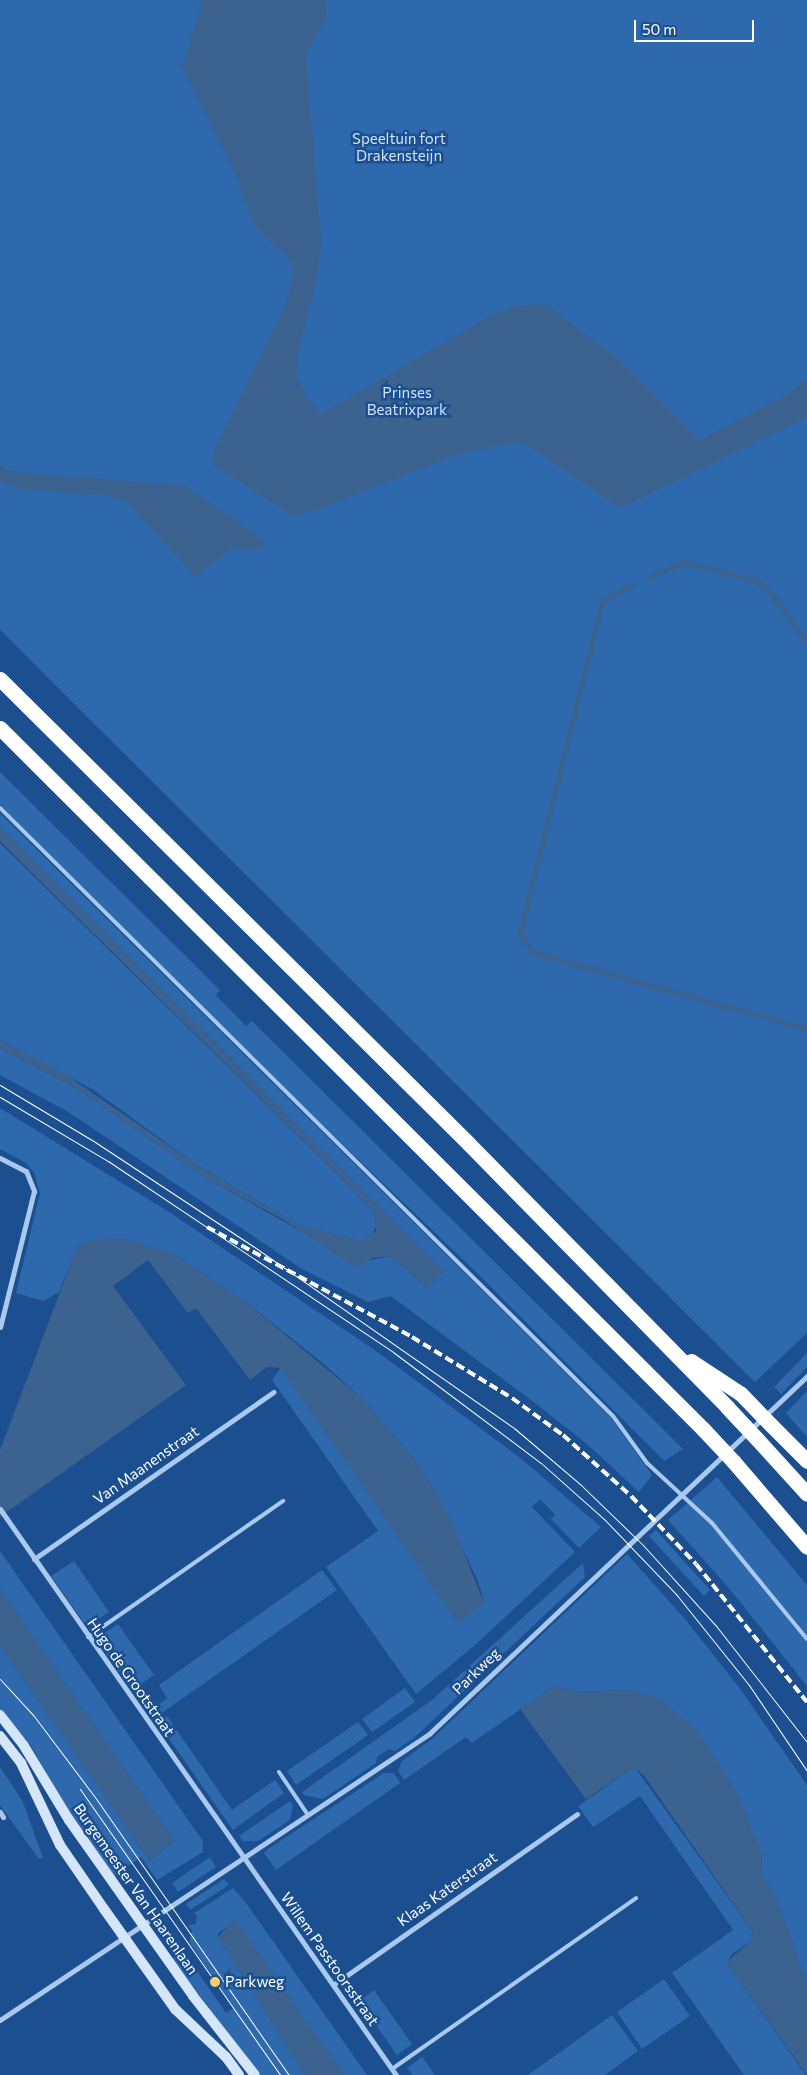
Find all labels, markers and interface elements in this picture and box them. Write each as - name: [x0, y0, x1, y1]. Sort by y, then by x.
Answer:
- scale bar: [637, 10, 757, 42]
- text: 50 m: [642, 20, 676, 38]
- park label: Speeltuin fort Drakensteijn: [352, 129, 446, 164]
- park label: Prinses Beatrixpark: [367, 383, 447, 418]
- street label: Van Maanenstraat: [90, 1422, 202, 1508]
- street label: Hugo de Grootstraat: [83, 1614, 179, 1740]
- street label: Parkweg: [448, 1644, 504, 1698]
- street label: Burgemeester Van Haarenlaan: [70, 1800, 202, 1978]
- street label: Klaas Katerstraat: [394, 1848, 500, 1930]
- street label: Willem Passtoorsstraat: [277, 1889, 383, 2029]
- place label: Parkweg: [225, 1973, 284, 1991]
- marker: Parkweg: [209, 1976, 221, 1988]

